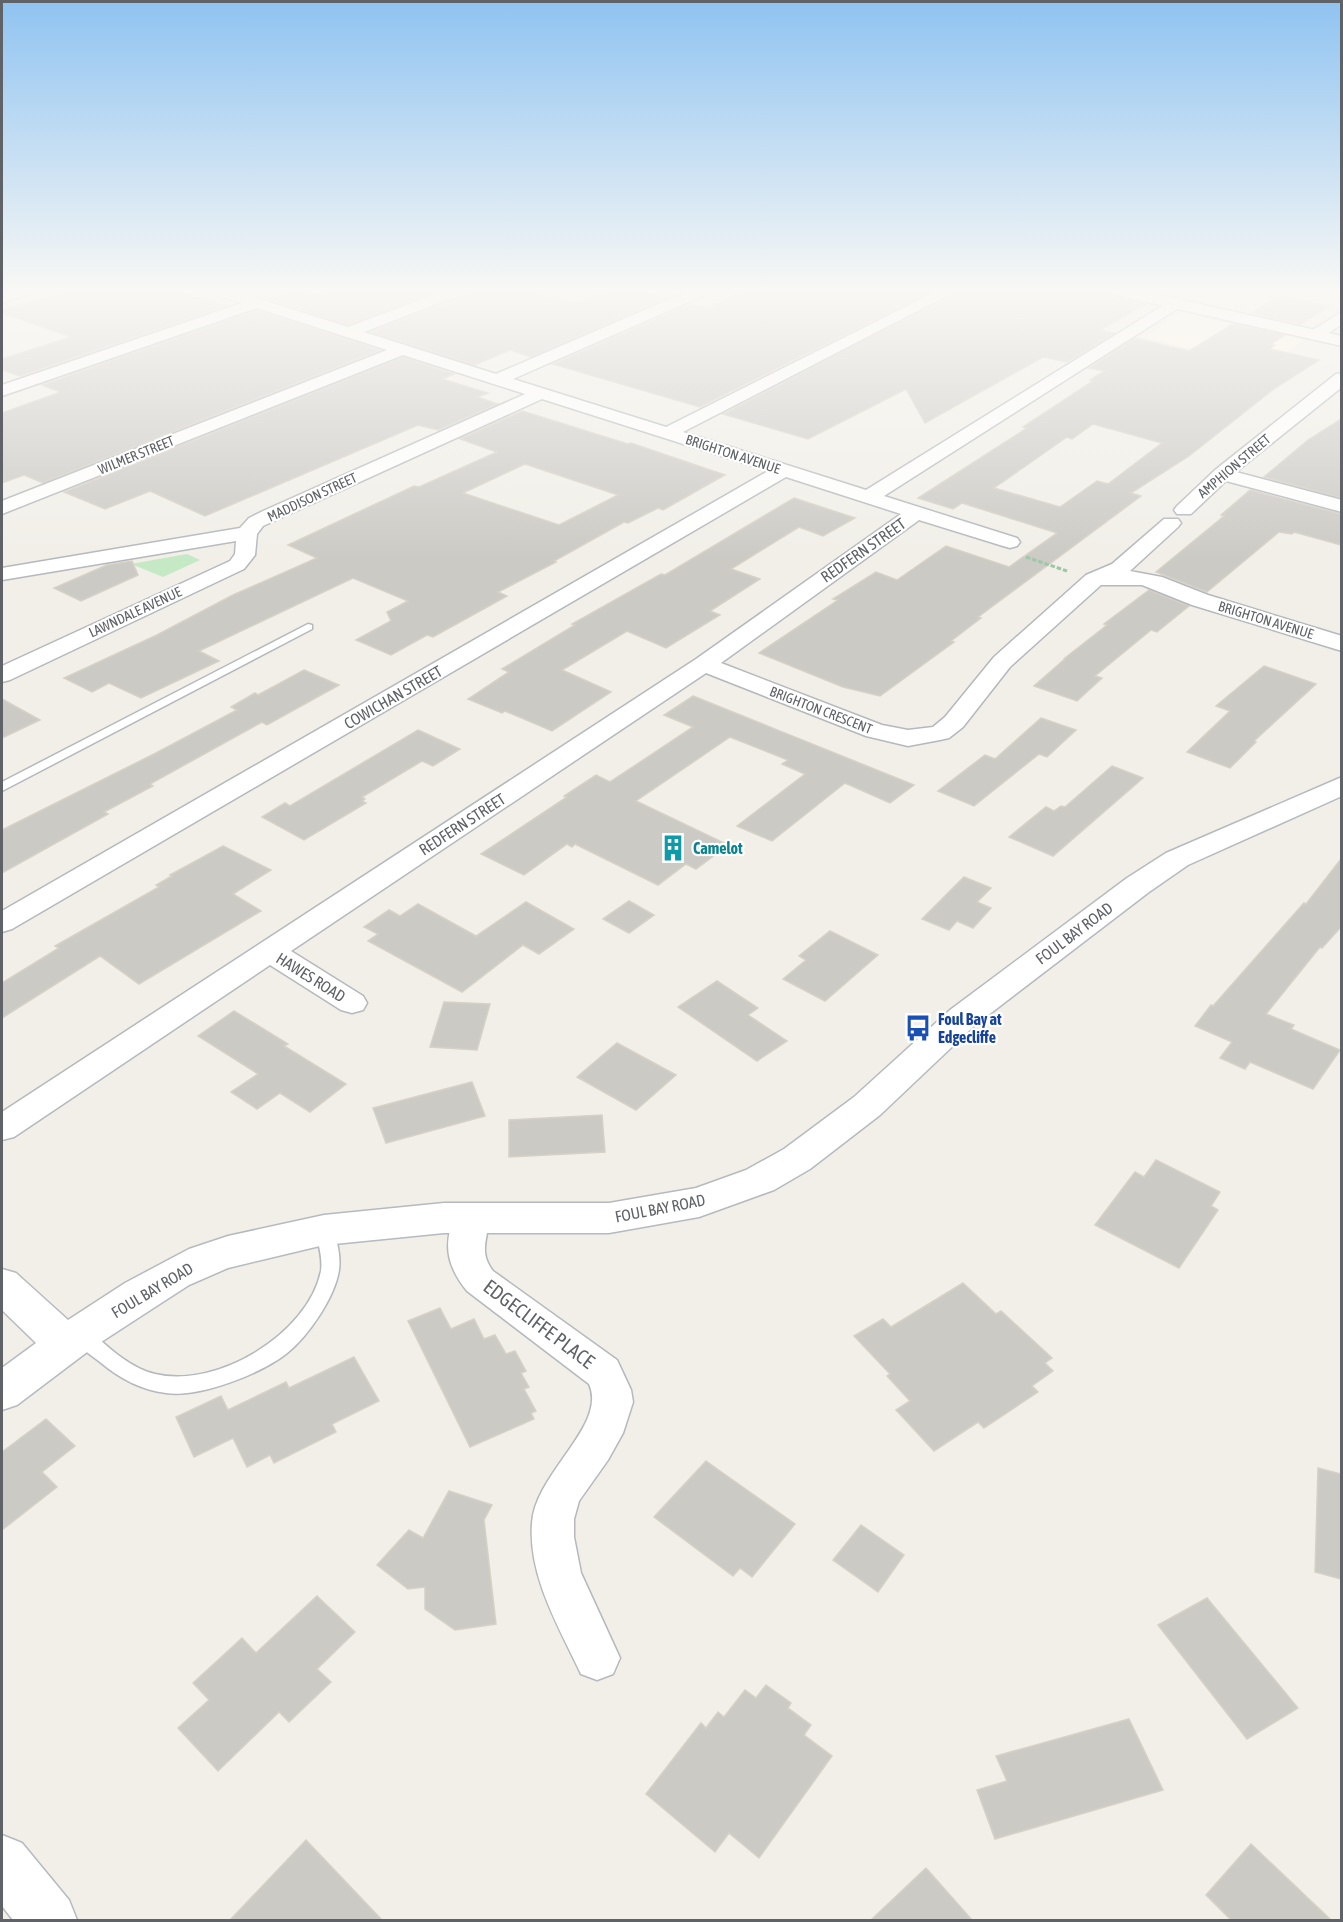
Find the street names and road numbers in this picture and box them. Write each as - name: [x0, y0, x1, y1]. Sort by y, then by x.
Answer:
- street label: BRIGHTON AVENUE: [684, 431, 783, 477]
- street label: AMPHION STREET: [1194, 431, 1274, 501]
- street label: WILMER STREET: [96, 433, 176, 477]
- street label: MADDISON STREET: [265, 469, 359, 525]
- street label: REDFERN STREET: [817, 514, 909, 586]
- street label: LAWNDALE AVENUE: [86, 584, 184, 640]
- street label: BRIGHTON AVENUE: [1216, 598, 1316, 642]
- street label: COWICHAN STREET: [341, 662, 445, 732]
- street label: BRIGHTON CRESCENT: [767, 683, 875, 737]
- street label: REDFERN STREET: [416, 789, 508, 859]
- street label: FOUL BAY ROAD: [1032, 898, 1116, 968]
- street label: HAWES ROAD: [273, 949, 349, 1005]
- street label: FOUL BAY ROAD: [613, 1190, 707, 1226]
- street label: FOUL BAY ROAD: [108, 1259, 196, 1321]
- street label: EDGECLIFFE PLACE: [479, 1274, 600, 1373]

